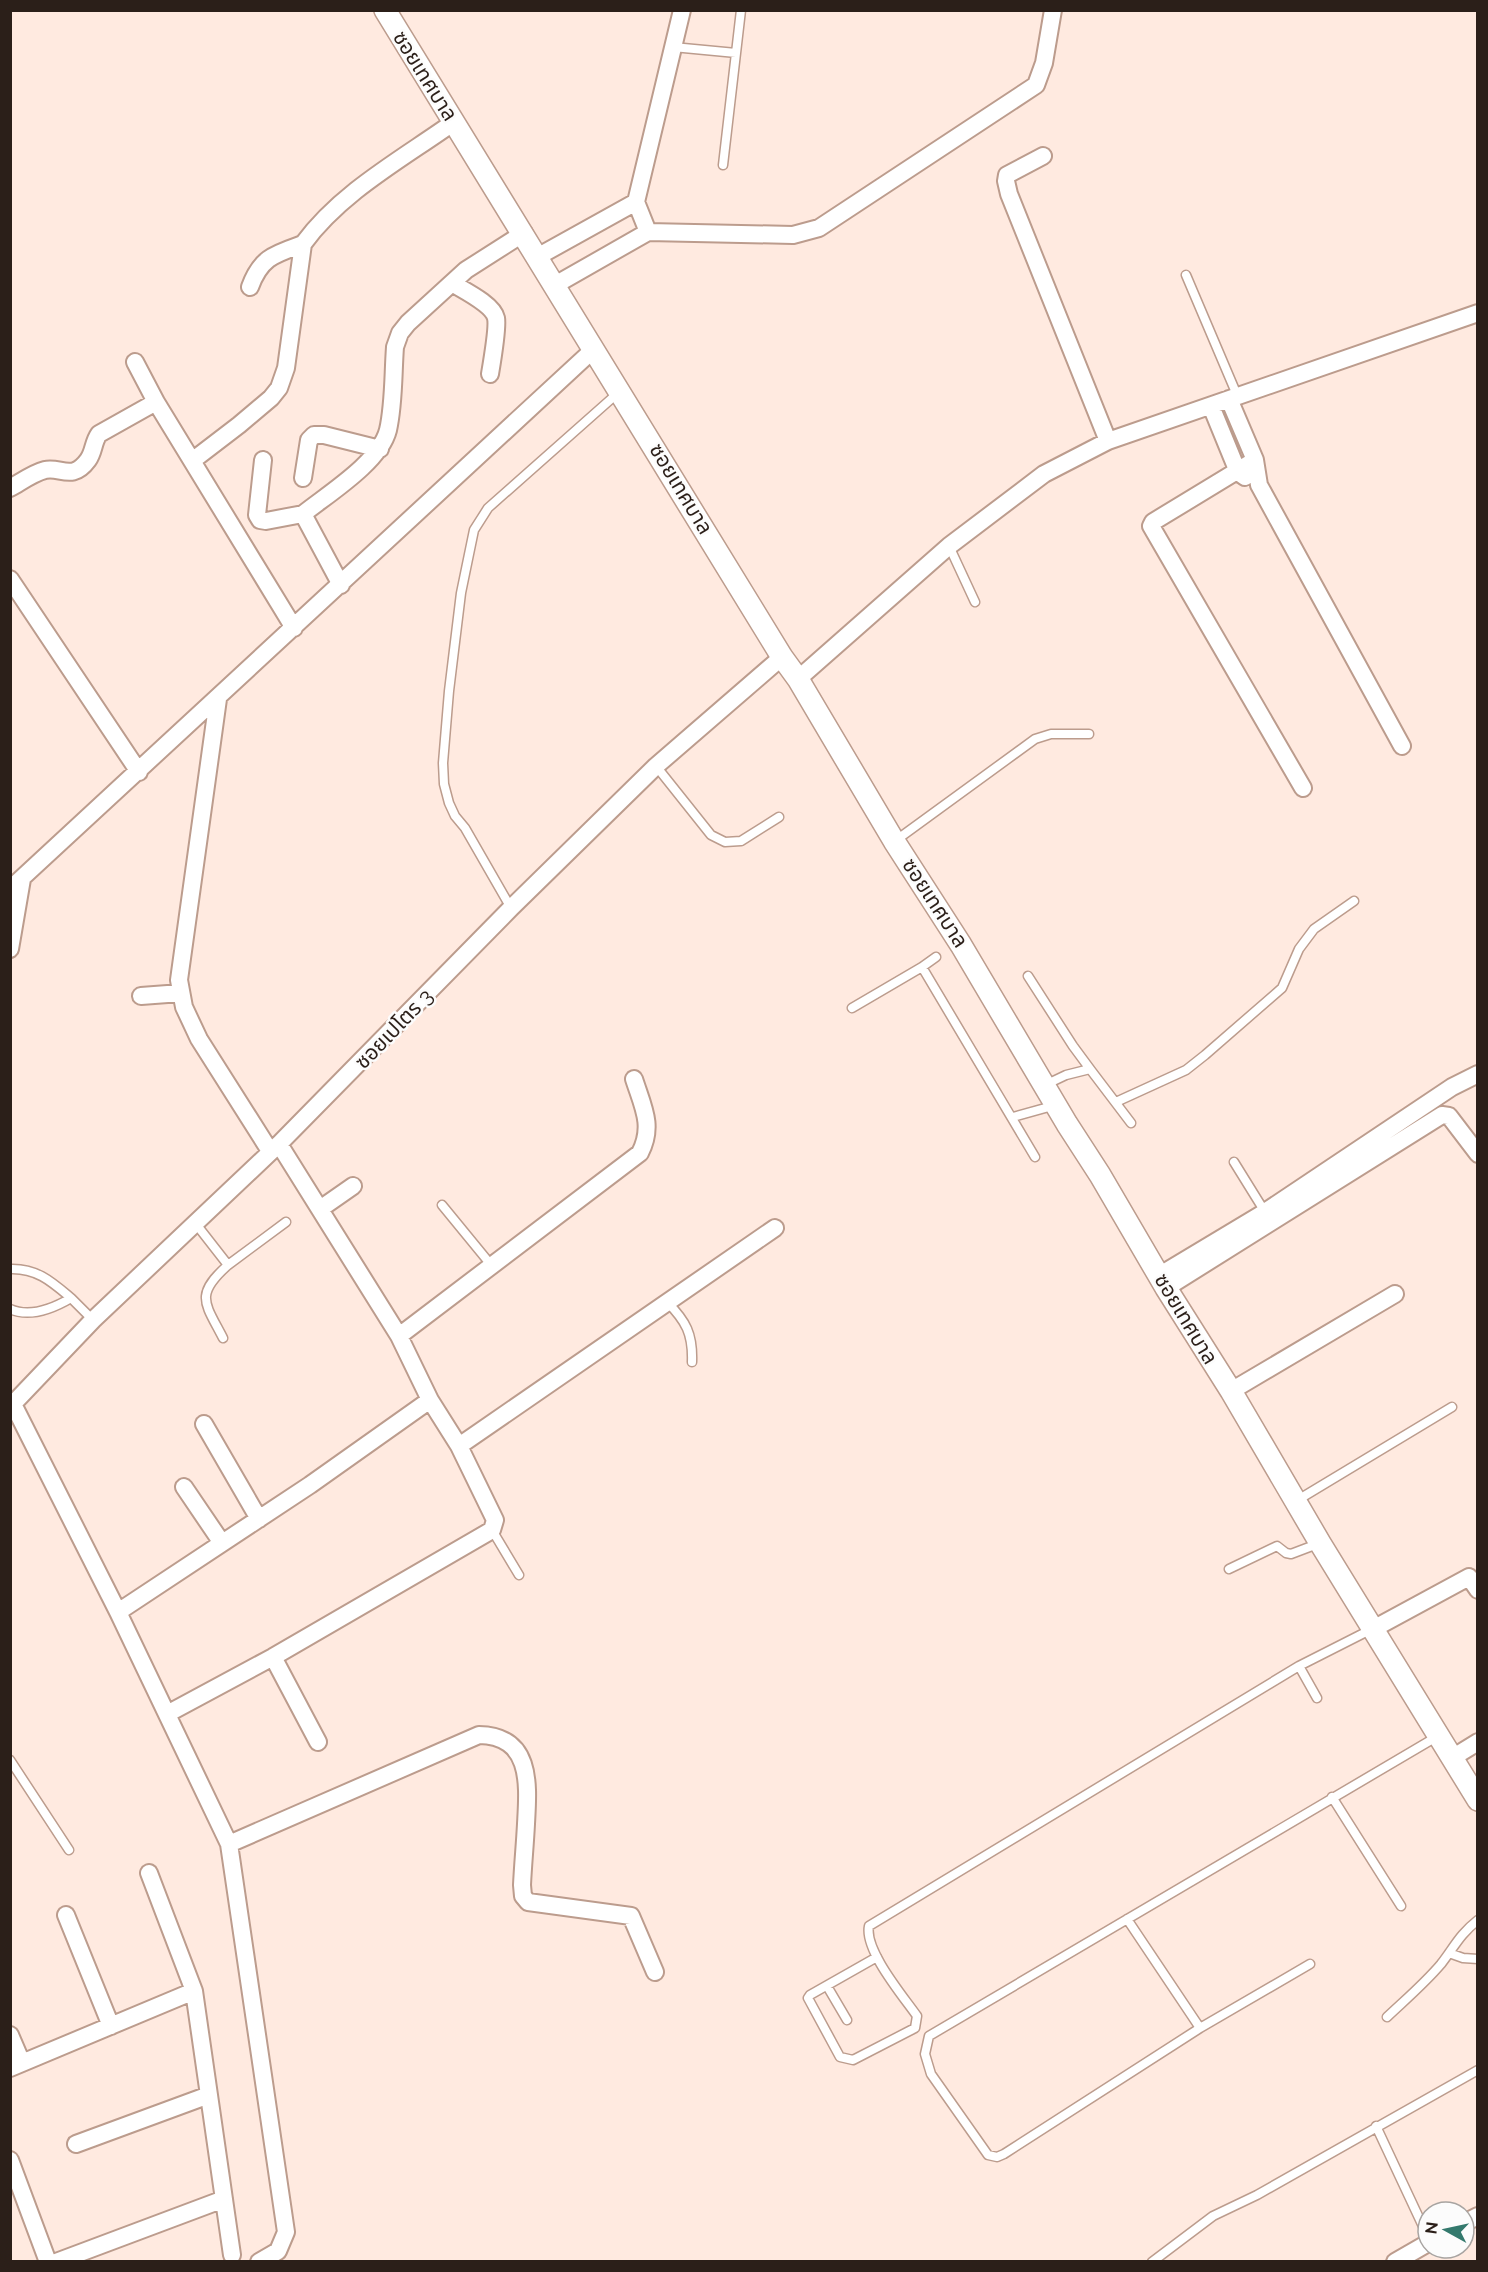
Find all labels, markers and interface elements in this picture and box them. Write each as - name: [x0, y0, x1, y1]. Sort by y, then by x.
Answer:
- street label: ซอยเทศบาล: [388, 26, 463, 125]
- street label: ซอยเทศบาล: [645, 439, 718, 539]
- street label: ซอยเทศบาล: [897, 853, 974, 952]
- street label: ซอยเปโตร 3: [349, 984, 438, 1074]
- street label: ซอยเทศบาล: [1150, 1269, 1223, 1369]
- north arrow: [1416, 2200, 1476, 2260]
- text: N: [1421, 2221, 1442, 2235]

